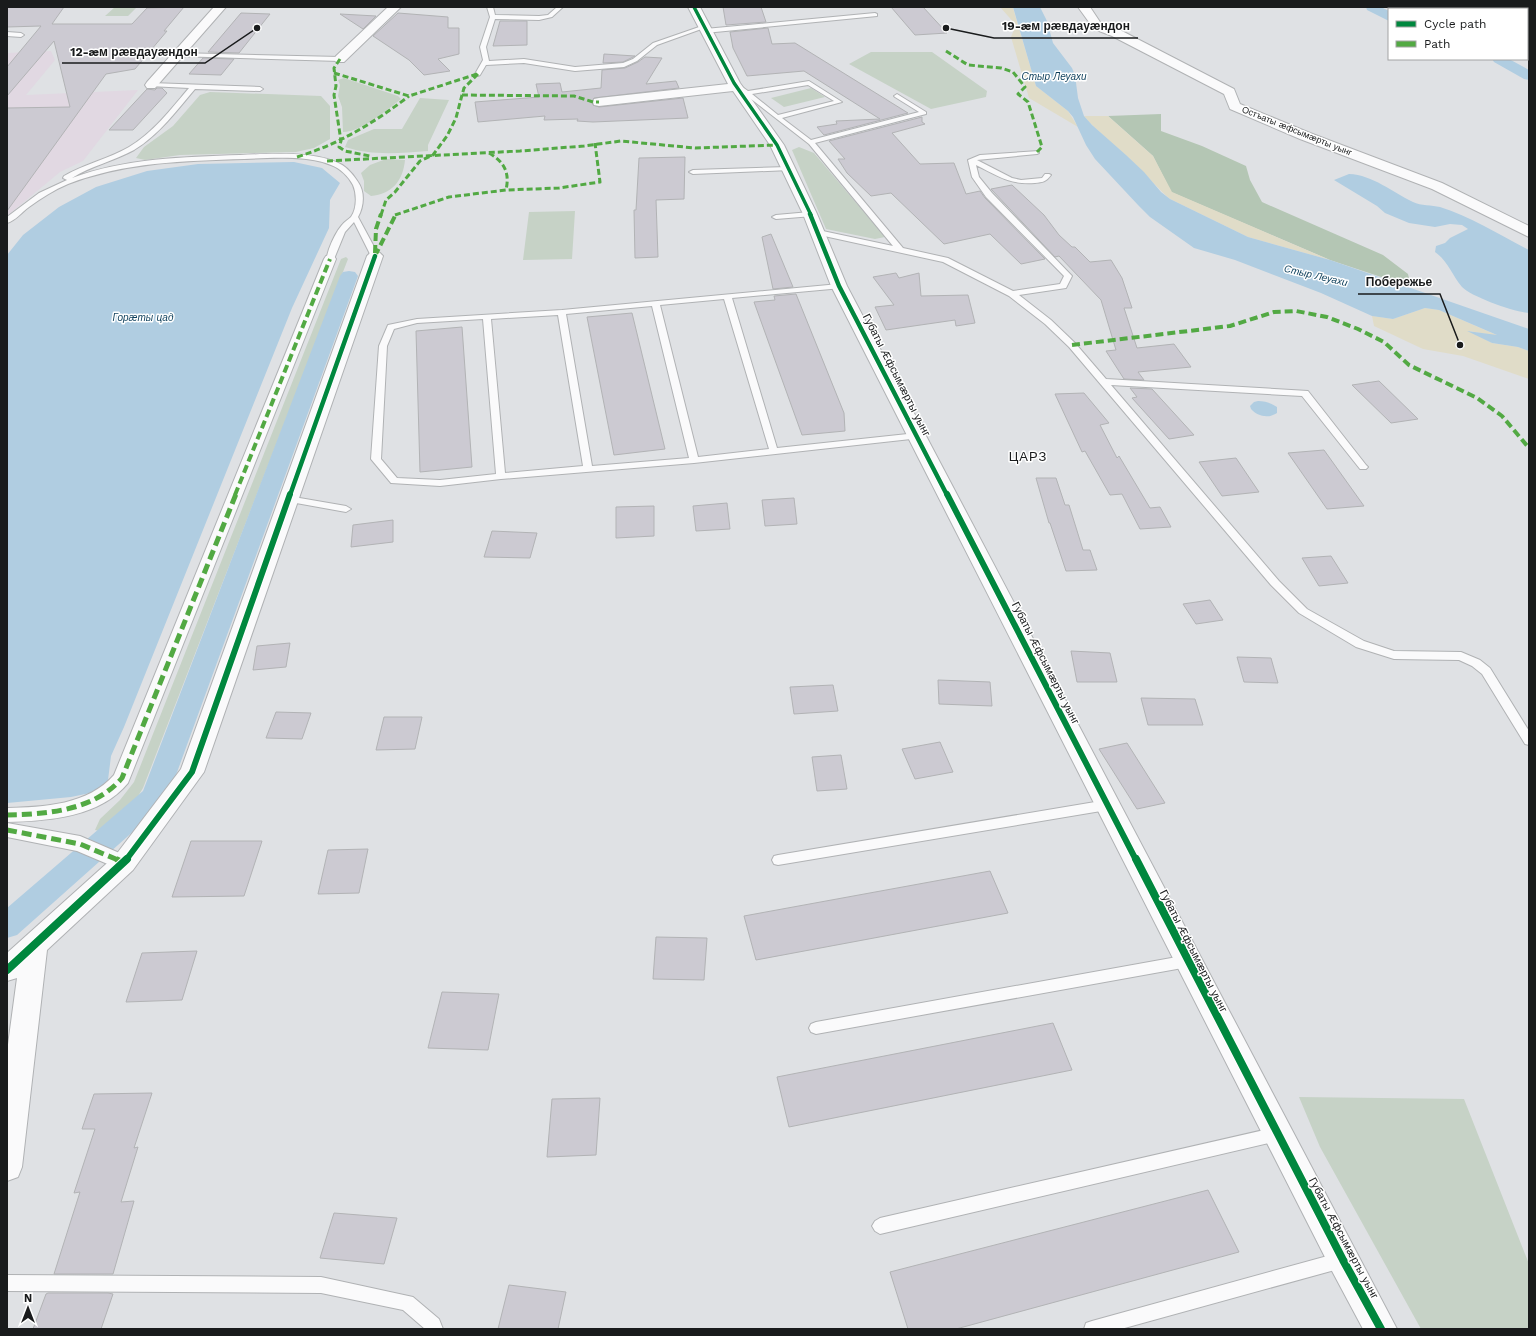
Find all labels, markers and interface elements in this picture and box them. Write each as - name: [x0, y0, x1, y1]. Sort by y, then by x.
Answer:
- legend: [1388, 8, 1528, 60]
- callout: 19-æм рӕвдауӕндон: [994, 14, 1138, 38]
- text: Cycle path: [1424, 17, 1486, 31]
- text: 19-æм рӕвдауӕндон: [1002, 19, 1130, 33]
- text: Path: [1424, 37, 1450, 51]
- callout: 12-æм рӕвдауӕндон: [62, 39, 205, 63]
- text: 12-æм рӕвдауӕндон: [70, 45, 198, 59]
- water label: Стыр Леуахи: [1021, 71, 1087, 82]
- street label: Остъаты æфсымæрты уынг: [1240, 104, 1354, 158]
- water label: Стыр Леуахи: [1283, 263, 1349, 288]
- callout: Побережье: [1358, 270, 1440, 294]
- text: Побережье: [1366, 275, 1433, 289]
- water label: Горӕты цад: [113, 312, 174, 323]
- street label: Губаты Æфсымæрты уынг: [860, 312, 933, 439]
- district label: ЦАРЗ: [1009, 449, 1047, 464]
- street label: Губаты Æфсымæрты уынг: [1009, 600, 1082, 727]
- street label: Губаты Æфсымæрты уынг: [1157, 888, 1230, 1015]
- street label: Губаты Æфсымæрты уынг: [1306, 1175, 1381, 1301]
- north arrow: [8, 1288, 48, 1328]
- text: N: [24, 1292, 32, 1305]

